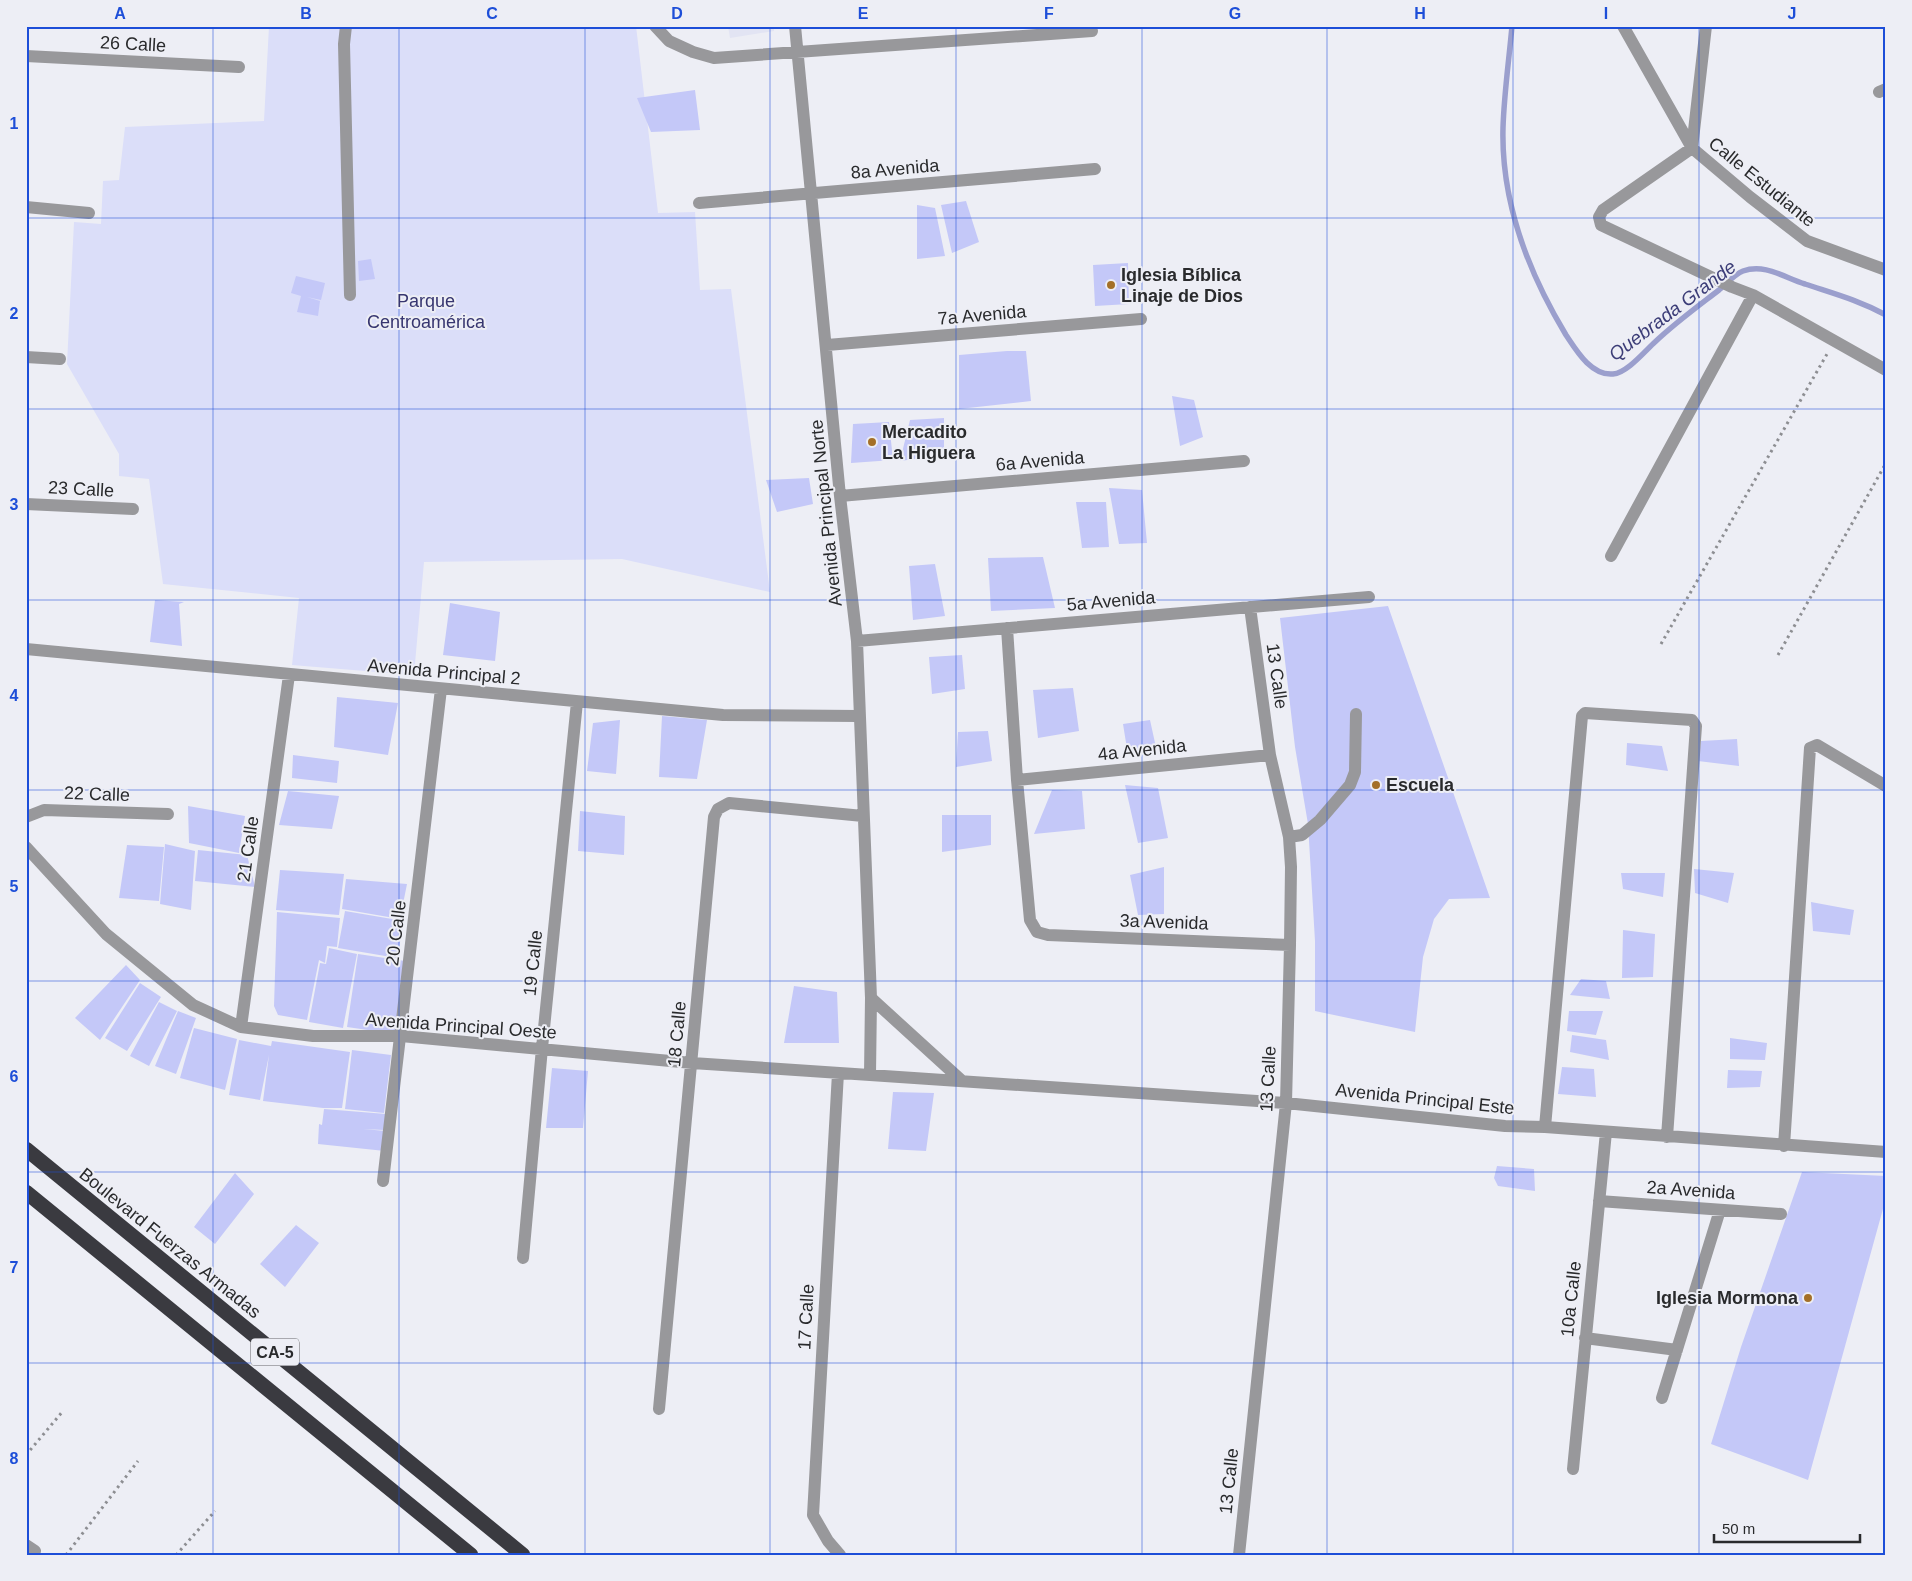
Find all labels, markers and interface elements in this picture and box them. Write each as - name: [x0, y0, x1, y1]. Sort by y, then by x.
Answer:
- text: A: [114, 5, 126, 22]
- text: B: [300, 5, 312, 22]
- text: C: [486, 5, 498, 22]
- text: D: [671, 5, 683, 22]
- text: E: [858, 5, 869, 22]
- text: F: [1044, 5, 1054, 22]
- text: G: [1229, 5, 1241, 22]
- text: H: [1414, 5, 1426, 22]
- text: I: [1604, 5, 1608, 22]
- text: J: [1788, 5, 1796, 22]
- street label: 26 Calle: [99, 32, 167, 56]
- text: 1: [10, 115, 19, 132]
- street label: Calle Estudiante: [1705, 133, 1819, 231]
- street label: 8a Avenida: [850, 155, 941, 183]
- water label: Quebrada Grande: [1605, 256, 1740, 365]
- place label: Iglesia Bíblica Linaje de Dios: [1121, 265, 1243, 306]
- marker: Iglesia Bíblica Linaje de Dios: [1105, 279, 1117, 291]
- park label: Parque Centroamérica: [367, 291, 486, 332]
- street label: 7a Avenida: [937, 301, 1028, 329]
- text: 2: [10, 305, 19, 322]
- street label: Avenida Principal Norte: [806, 419, 846, 607]
- place label: Mercadito La Higuera: [882, 422, 976, 463]
- marker: Mercadito La Higuera: [866, 436, 878, 448]
- street label: 6a Avenida: [995, 447, 1086, 475]
- street label: 23 Calle: [47, 477, 115, 501]
- text: 3: [10, 496, 19, 513]
- street label: 5a Avenida: [1066, 587, 1157, 615]
- street label: 13 Calle: [1263, 642, 1291, 710]
- street label: Avenida Principal 2: [367, 655, 521, 689]
- text: 4: [10, 687, 19, 704]
- street label: 4a Avenida: [1097, 735, 1188, 765]
- place label: Escuela: [1386, 775, 1455, 795]
- marker: Escuela: [1370, 779, 1382, 791]
- street label: 22 Calle: [64, 783, 130, 805]
- street label: 21 Calle: [234, 815, 262, 883]
- text: 5: [10, 878, 19, 895]
- street label: 20 Calle: [382, 899, 410, 967]
- street label: 3a Avenida: [1119, 910, 1210, 934]
- street label: 19 Calle: [520, 929, 546, 997]
- street label: 18 Calle: [664, 1000, 690, 1068]
- street label: Avenida Principal Oeste: [365, 1009, 557, 1043]
- street label: 13 Calle: [1256, 1045, 1280, 1113]
- text: 6: [10, 1068, 19, 1085]
- street label: Avenida Principal Este: [1335, 1080, 1515, 1118]
- street label: Boulevard Fuerzas Armadas: [75, 1164, 265, 1322]
- street label: 2a Avenida: [1646, 1177, 1737, 1203]
- text: 7: [10, 1259, 19, 1276]
- street label: 10a Calle: [1557, 1260, 1585, 1338]
- street label: 17 Calle: [794, 1283, 818, 1351]
- place label: Iglesia Mormona: [1656, 1288, 1799, 1308]
- marker: Iglesia Mormona: [1802, 1292, 1814, 1304]
- road number: CA-5: [251, 1338, 299, 1365]
- street label: 13 Calle: [1216, 1447, 1242, 1515]
- text: 8: [10, 1450, 19, 1467]
- scale bar: [1714, 1511, 1861, 1543]
- text: 50 m: [1722, 1520, 1755, 1537]

